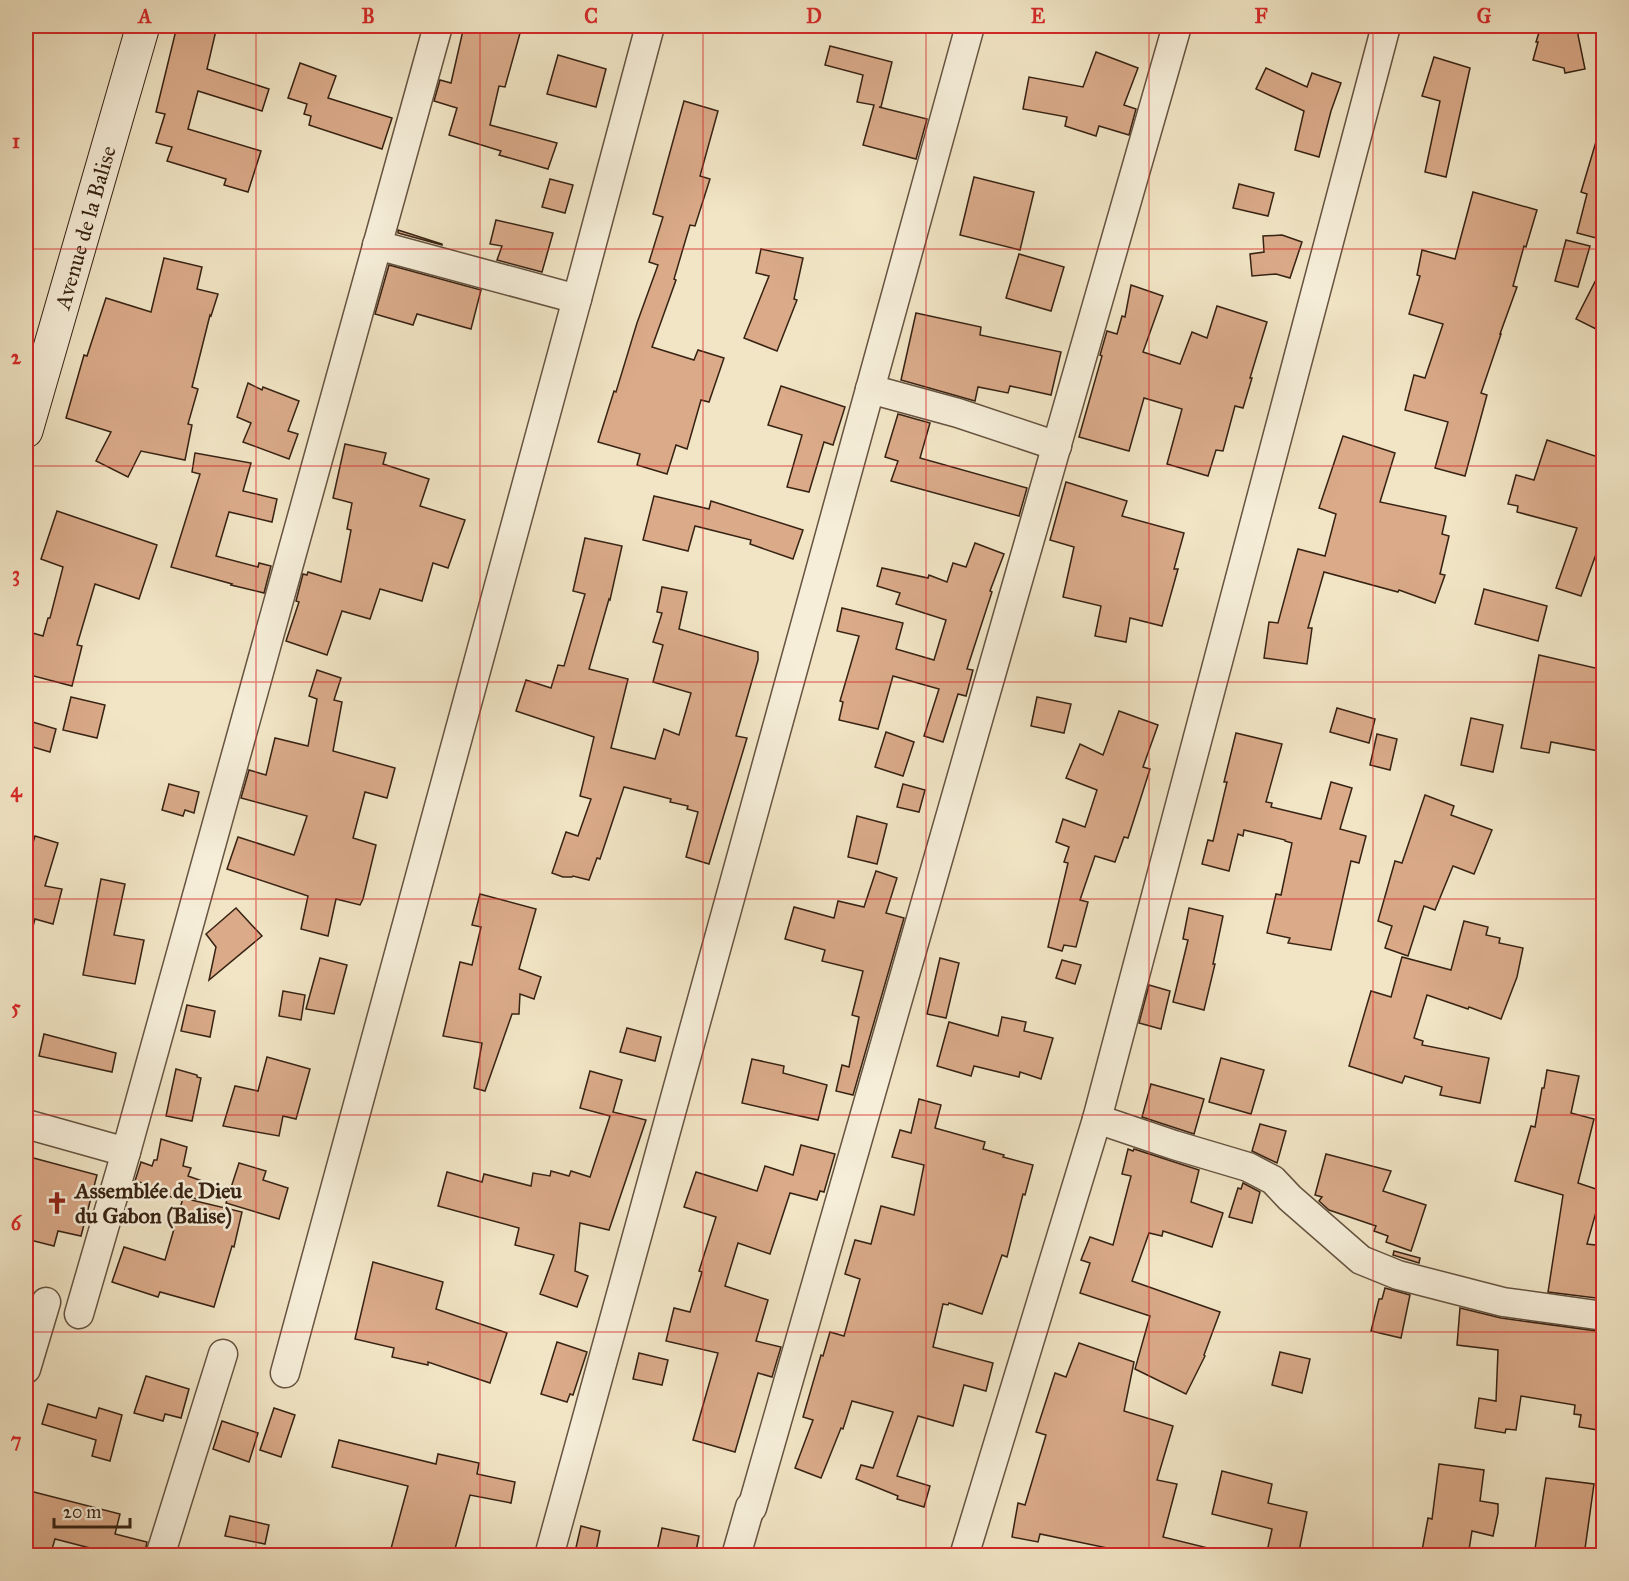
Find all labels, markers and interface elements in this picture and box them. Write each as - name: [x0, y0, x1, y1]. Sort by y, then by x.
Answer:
- text: A: [136, 4, 152, 28]
- text: B: [361, 4, 375, 28]
- text: C: [584, 4, 598, 28]
- text: D: [806, 4, 822, 28]
- text: E: [1031, 4, 1046, 28]
- text: F: [1254, 4, 1268, 28]
- text: G: [1477, 4, 1492, 28]
- text: 1: [12, 129, 20, 153]
- street label: Avenue de la Balise: [49, 143, 122, 313]
- text: 2: [11, 345, 22, 369]
- text: 3: [12, 562, 20, 587]
- text: 4: [10, 778, 22, 803]
- text: 5: [11, 995, 21, 1019]
- place label: Assemblée de Dieu du Gabon (Balise): [73, 1177, 242, 1229]
- church icon: Assemblée de Dieu du Gabon (Balise): [44, 1190, 70, 1216]
- text: 6: [11, 1211, 23, 1235]
- text: 7: [11, 1428, 22, 1452]
- scale bar: [54, 1491, 130, 1529]
- text: 20 m: [63, 1501, 101, 1523]

